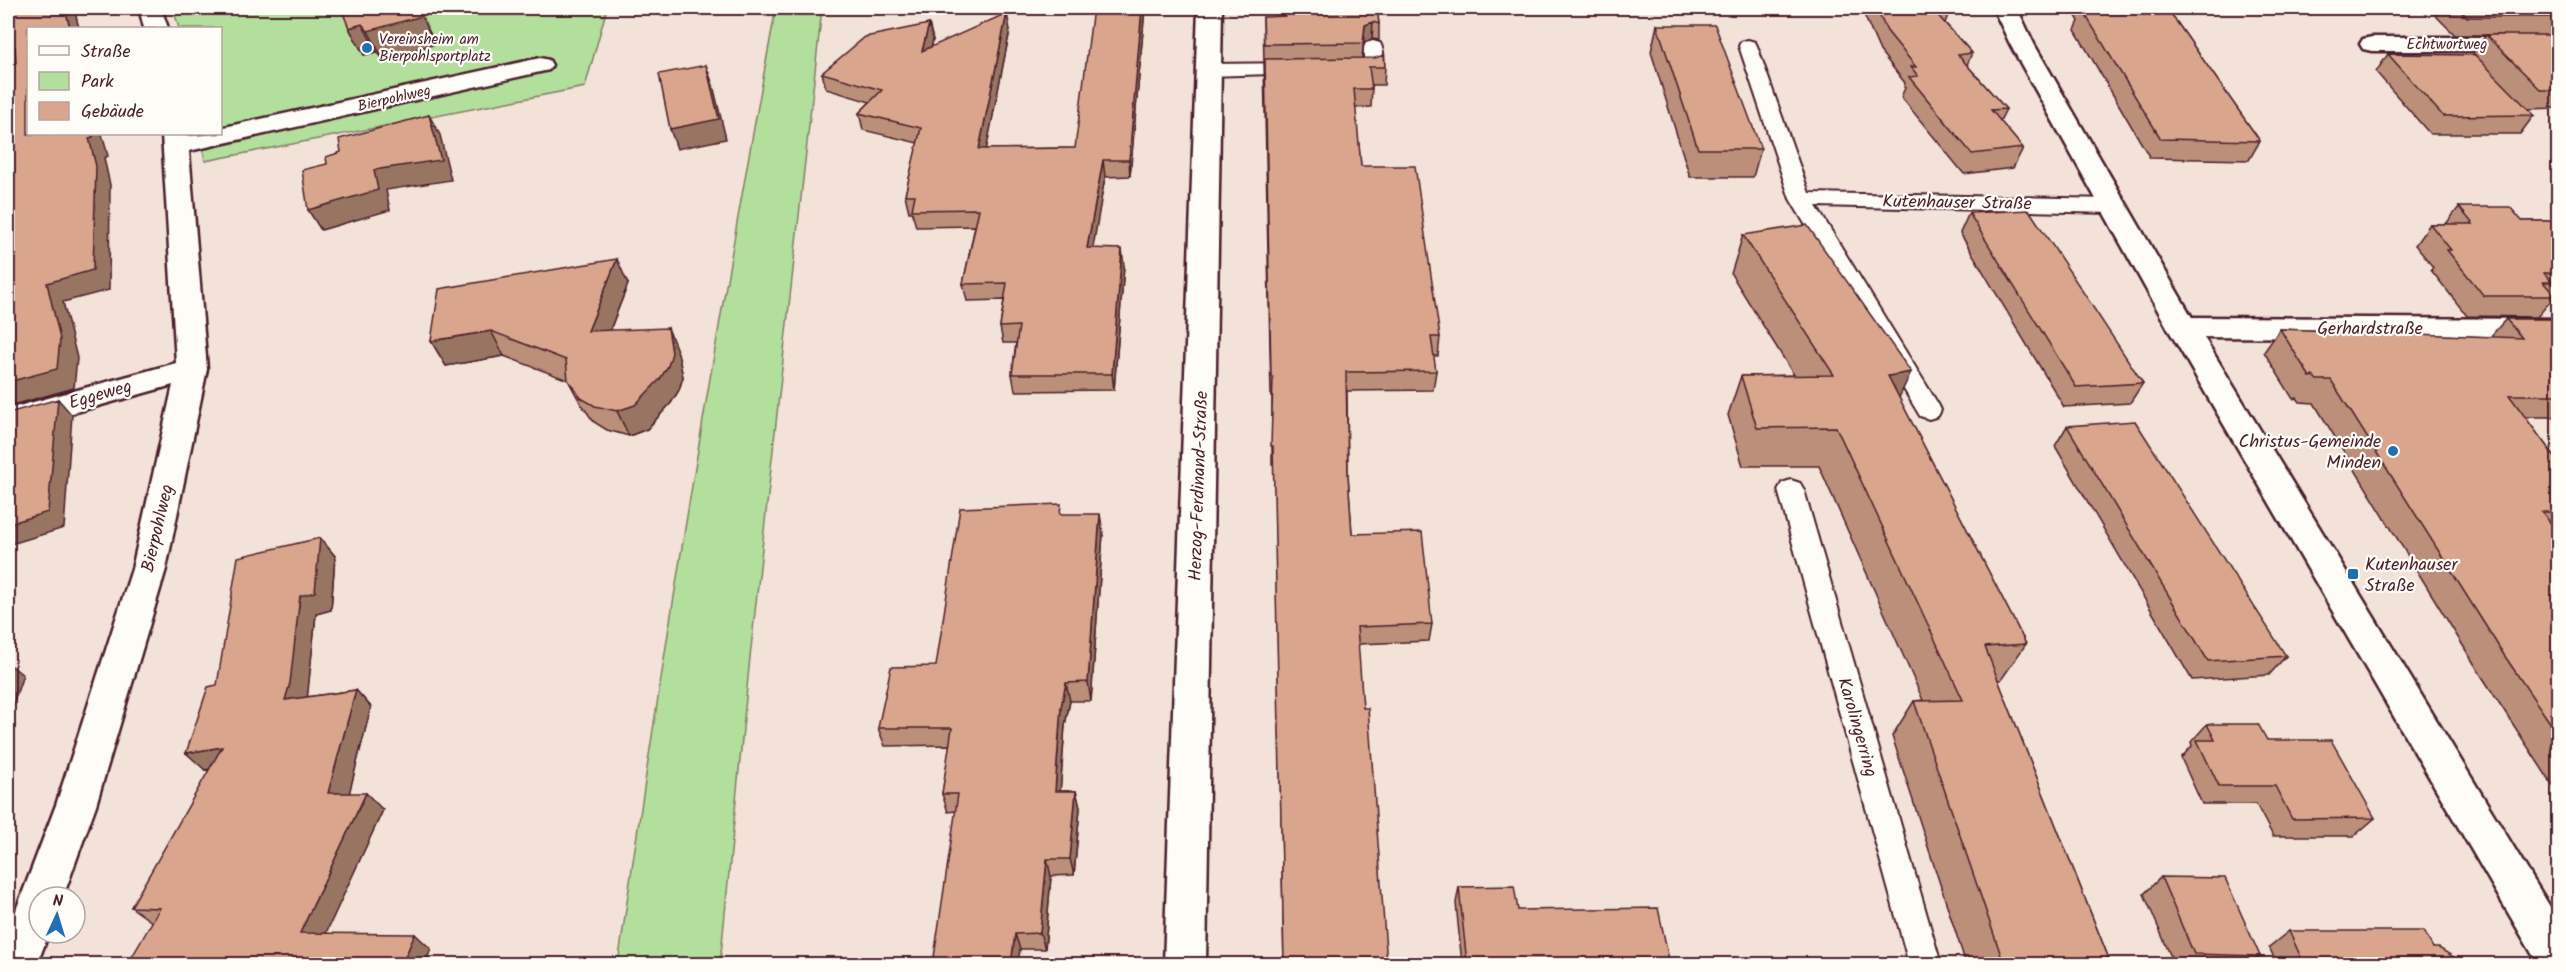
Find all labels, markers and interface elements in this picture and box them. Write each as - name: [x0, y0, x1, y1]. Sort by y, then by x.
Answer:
- legend: [27, 27, 222, 135]
- place label: Vereinsheim am Bierpohlsportplatz: [379, 28, 491, 69]
- street label: Echtwortweg: [2407, 33, 2487, 57]
- text: Straße: [81, 38, 131, 67]
- marker: Vereinsheim am Bierpohlsportplatz: [360, 41, 374, 55]
- text: Park: [81, 68, 114, 97]
- street label: Bierpohlweg: [355, 79, 433, 119]
- text: Gebäude: [81, 98, 144, 127]
- street label: Kutenhauser Straße: [1882, 188, 2032, 219]
- street label: Gerhardstraße: [2317, 315, 2423, 344]
- street label: Eggeweg: [65, 373, 135, 418]
- street label: Herzog-Ferdinand-Straße: [1182, 391, 1217, 582]
- place label: Christus-Gemeinde Minden: [2239, 428, 2381, 478]
- marker: Christus-Gemeinde Minden: [2386, 444, 2400, 458]
- street label: Bierpohlweg: [134, 482, 183, 575]
- place label: Kutenhauser Straße: [2365, 551, 2458, 601]
- marker: Kutenhauser Straße: [2346, 567, 2360, 581]
- street label: Karolingerring: [1828, 674, 1885, 781]
- north arrow: [27, 885, 87, 945]
- text: N: [52, 889, 64, 914]

